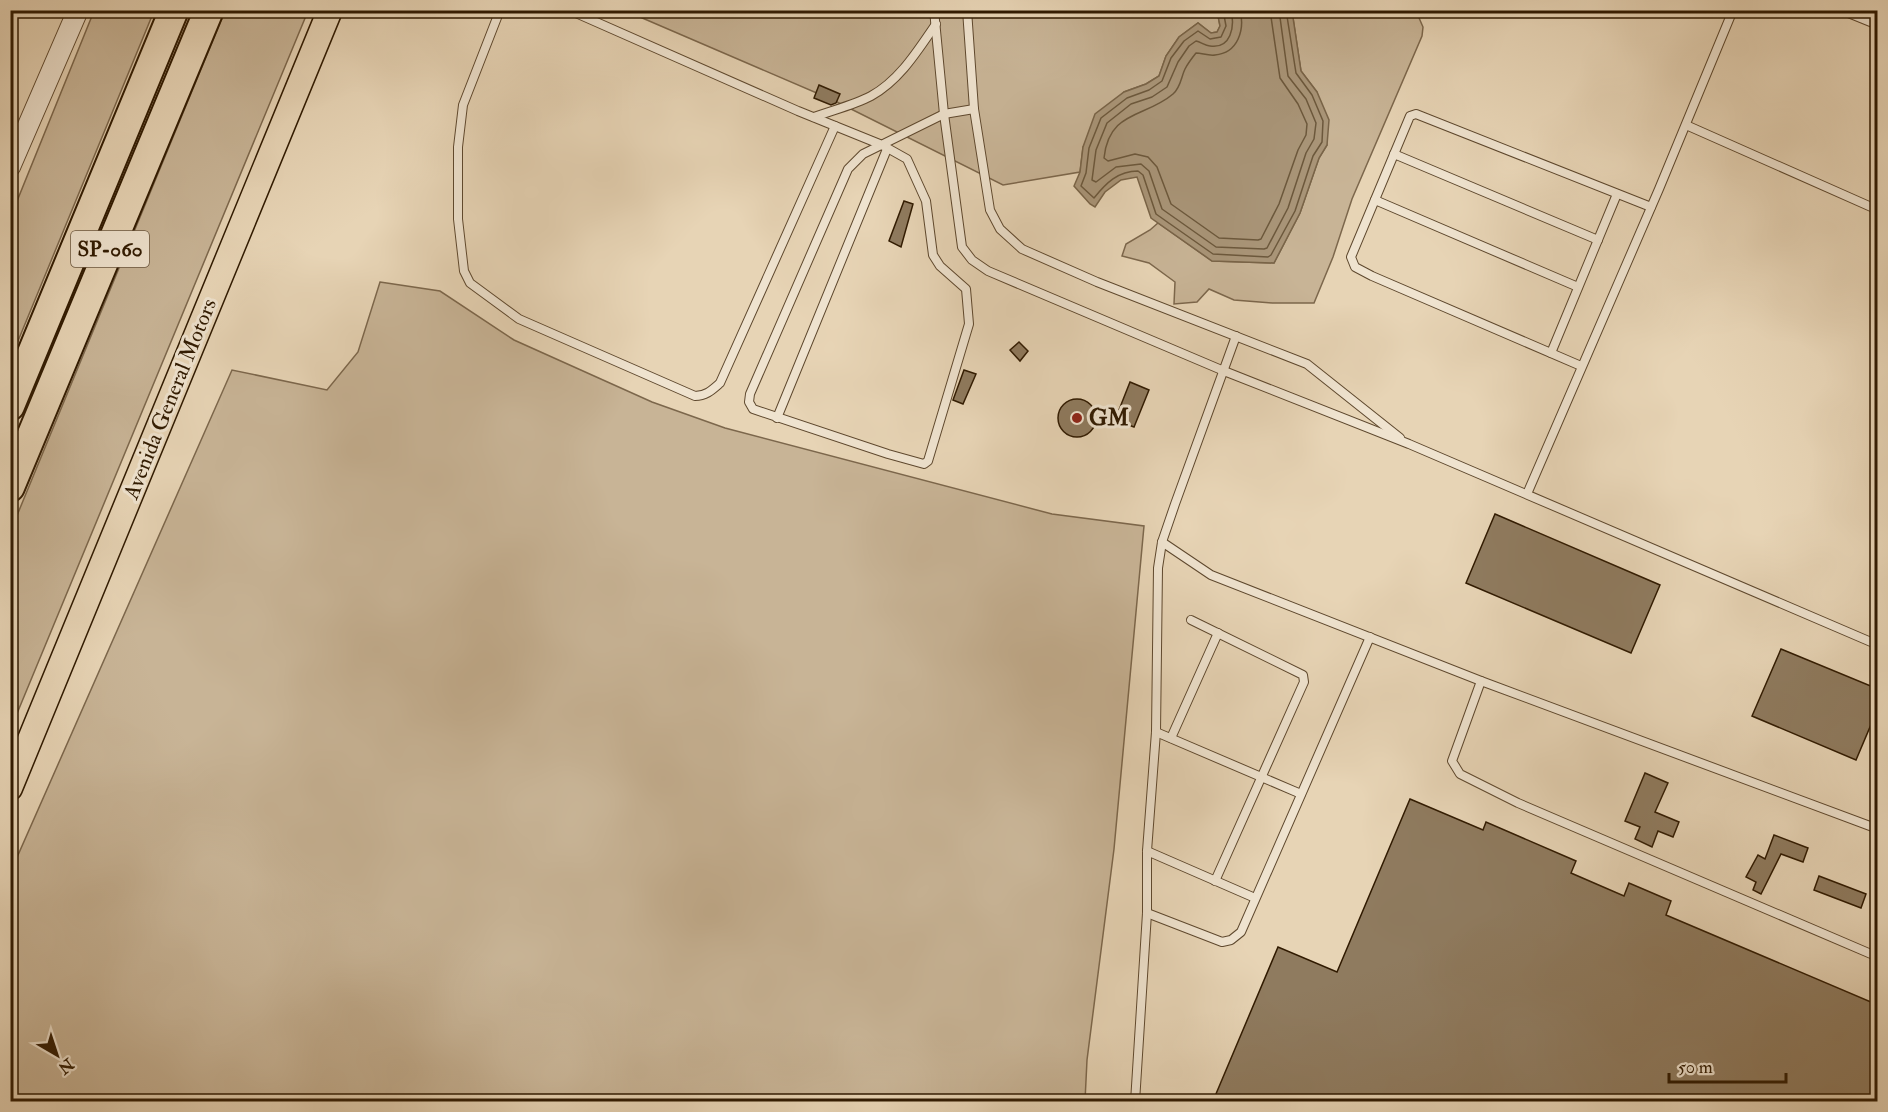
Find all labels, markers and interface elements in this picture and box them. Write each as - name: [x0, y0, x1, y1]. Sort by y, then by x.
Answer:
- road number: SP-060: [71, 231, 149, 267]
- street label: Avenida General Motors: [117, 295, 223, 504]
- place label: GM: [1089, 404, 1129, 432]
- marker: GM: [1070, 411, 1084, 425]
- north arrow: [27, 1025, 87, 1085]
- scale bar: [1669, 1046, 1786, 1084]
- text: N: [53, 1053, 78, 1079]
- text: 50 m: [1678, 1056, 1713, 1079]

